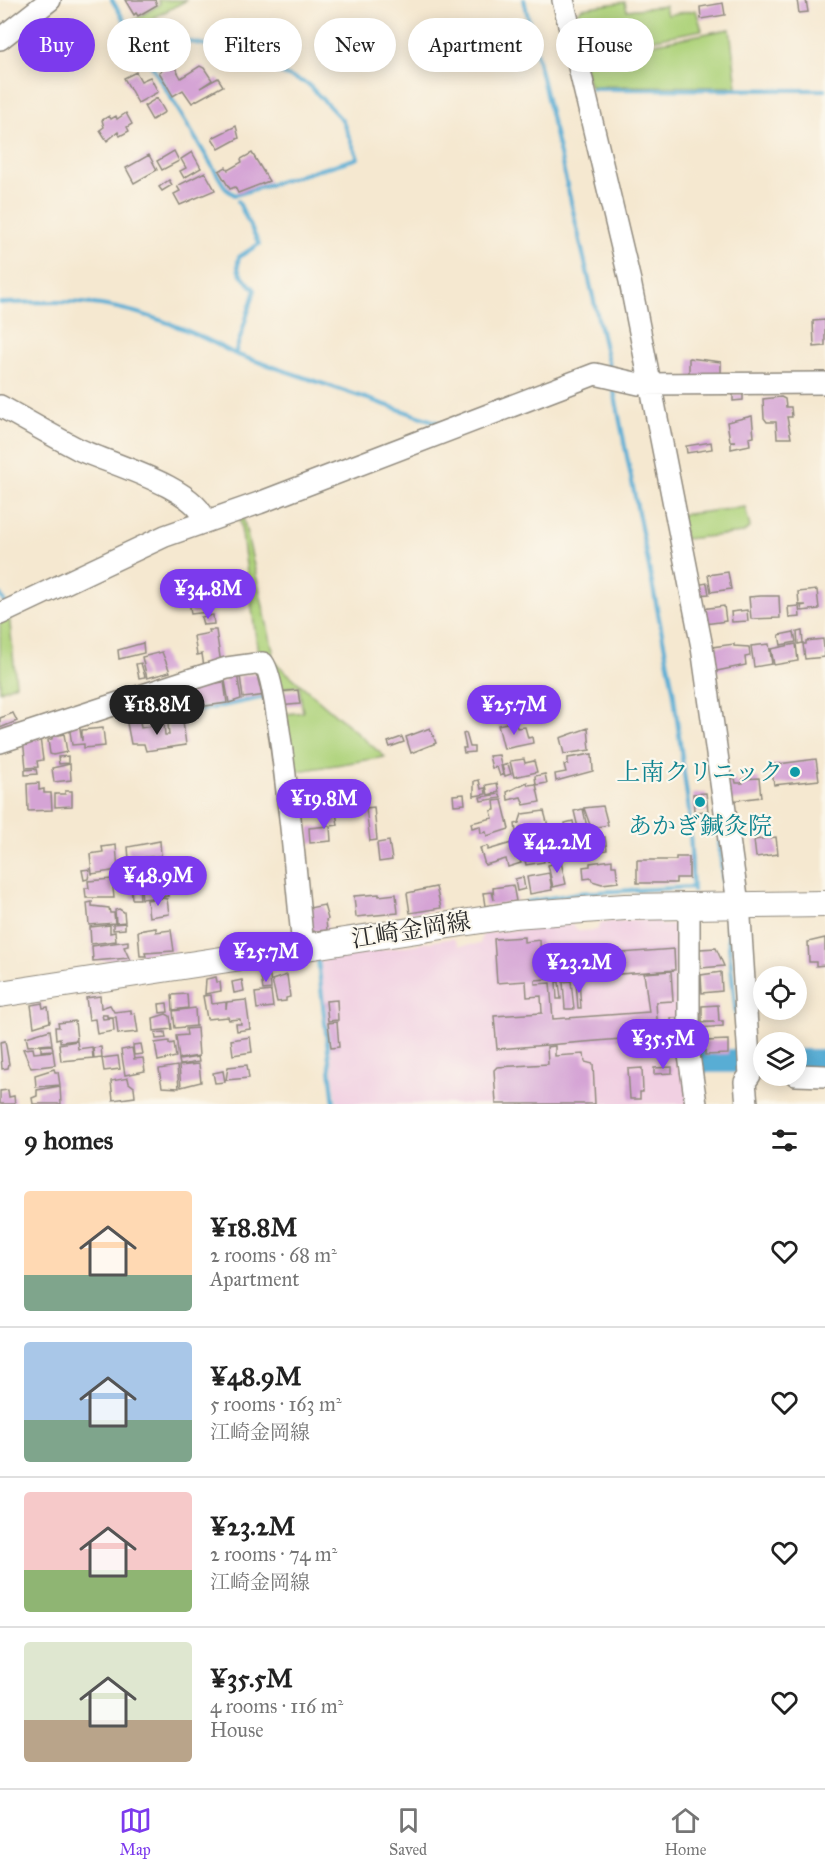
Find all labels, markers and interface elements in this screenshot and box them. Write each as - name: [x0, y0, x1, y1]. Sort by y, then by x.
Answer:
- chip: Buy: [18, 18, 95, 72]
- chip: Rent: [107, 18, 191, 72]
- chip: Filters: [203, 18, 302, 72]
- chip: New: [314, 18, 396, 72]
- chip: Apartment: [408, 18, 544, 72]
- chip: House: [556, 18, 654, 72]
- pin: ¥34.8M: [159, 569, 257, 620]
- text: ¥34.8M: [174, 576, 242, 600]
- pin: ¥18.8M: [108, 685, 206, 736]
- pin: ¥25.7M: [465, 685, 563, 736]
- text: ¥18.8M: [123, 692, 191, 716]
- text: ¥25.7M: [481, 692, 547, 716]
- place label: 上南クリニック: [616, 757, 783, 787]
- marker: 上南クリニック: [788, 765, 802, 779]
- pin: ¥19.8M: [275, 779, 373, 830]
- text: ¥19.8M: [290, 786, 358, 810]
- marker: あかぎ鍼灸院: [693, 795, 707, 809]
- place label: あかぎ鍼灸院: [628, 811, 772, 841]
- pin: ¥42.2M: [508, 823, 606, 874]
- text: ¥42.2M: [522, 830, 592, 854]
- pin: ¥48.9M: [109, 856, 207, 907]
- text: ¥48.9M: [123, 863, 193, 887]
- street label: 江崎金岡線: [349, 906, 473, 954]
- pin: ¥25.7M: [217, 932, 315, 983]
- text: ¥25.7M: [233, 939, 299, 963]
- pin: ¥23.2M: [530, 943, 628, 994]
- text: ¥23.2M: [546, 950, 612, 974]
- map controls: [753, 966, 807, 1086]
- button: locate: [753, 966, 807, 1020]
- pin: ¥35.5M: [614, 1019, 712, 1070]
- text: ¥35.5M: [631, 1026, 695, 1050]
- button: layers: [753, 1032, 807, 1086]
- text: 9 homes: [24, 1124, 113, 1156]
- icon: filters: [768, 1124, 801, 1157]
- text: ¥18.8M: [210, 1211, 297, 1243]
- icon: home: [72, 1215, 144, 1287]
- icon: heart: [768, 1235, 801, 1268]
- text: 2 rooms · 68 m²: [210, 1243, 337, 1267]
- text: Apartment: [210, 1267, 299, 1291]
- text: ¥48.9M: [210, 1360, 302, 1392]
- icon: home: [72, 1366, 144, 1438]
- icon: heart: [768, 1386, 801, 1419]
- text: 5 rooms · 163 m²: [210, 1392, 342, 1416]
- text: 江崎金岡線: [210, 1420, 310, 1444]
- text: ¥23.2M: [210, 1510, 295, 1542]
- icon: home: [72, 1516, 144, 1588]
- icon: heart: [768, 1536, 801, 1569]
- text: 2 rooms · 74 m²: [210, 1542, 337, 1566]
- text: 江崎金岡線: [210, 1570, 310, 1594]
- text: ¥35.5M: [210, 1662, 293, 1694]
- icon: home: [72, 1666, 144, 1738]
- icon: heart: [768, 1686, 801, 1719]
- text: 4 rooms · 116 m²: [210, 1694, 343, 1718]
- text: House: [210, 1718, 264, 1742]
- tab: Map: [119, 1804, 152, 1859]
- tab: Saved: [389, 1804, 427, 1859]
- tab: Home: [664, 1804, 706, 1859]

